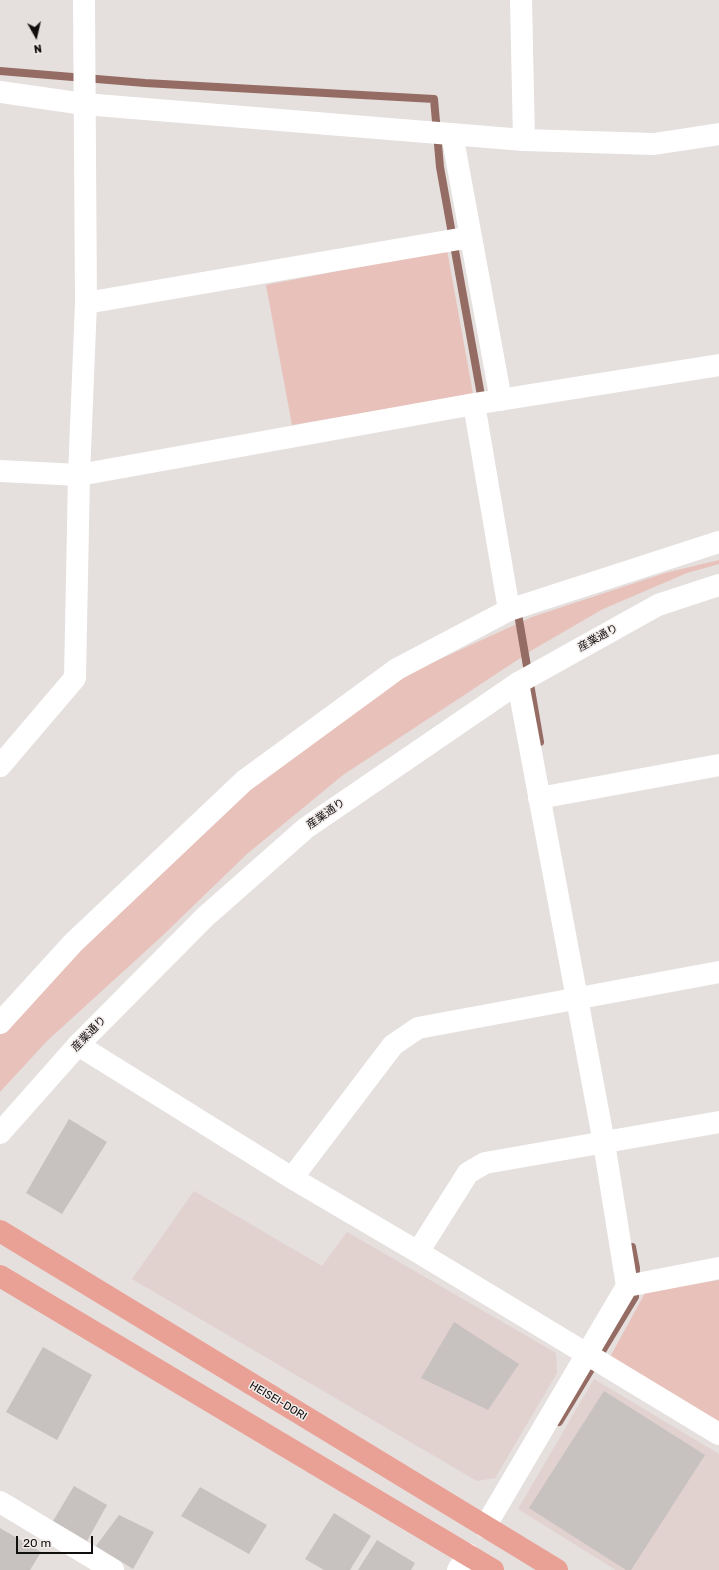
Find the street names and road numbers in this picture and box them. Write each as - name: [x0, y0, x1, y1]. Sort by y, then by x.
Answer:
- street label: 産業通り: [576, 622, 620, 654]
- street label: 産業通り: [304, 796, 348, 832]
- street label: 産業通り: [69, 1014, 109, 1054]
- street label: HEISEI-DORI: [247, 1379, 309, 1423]

